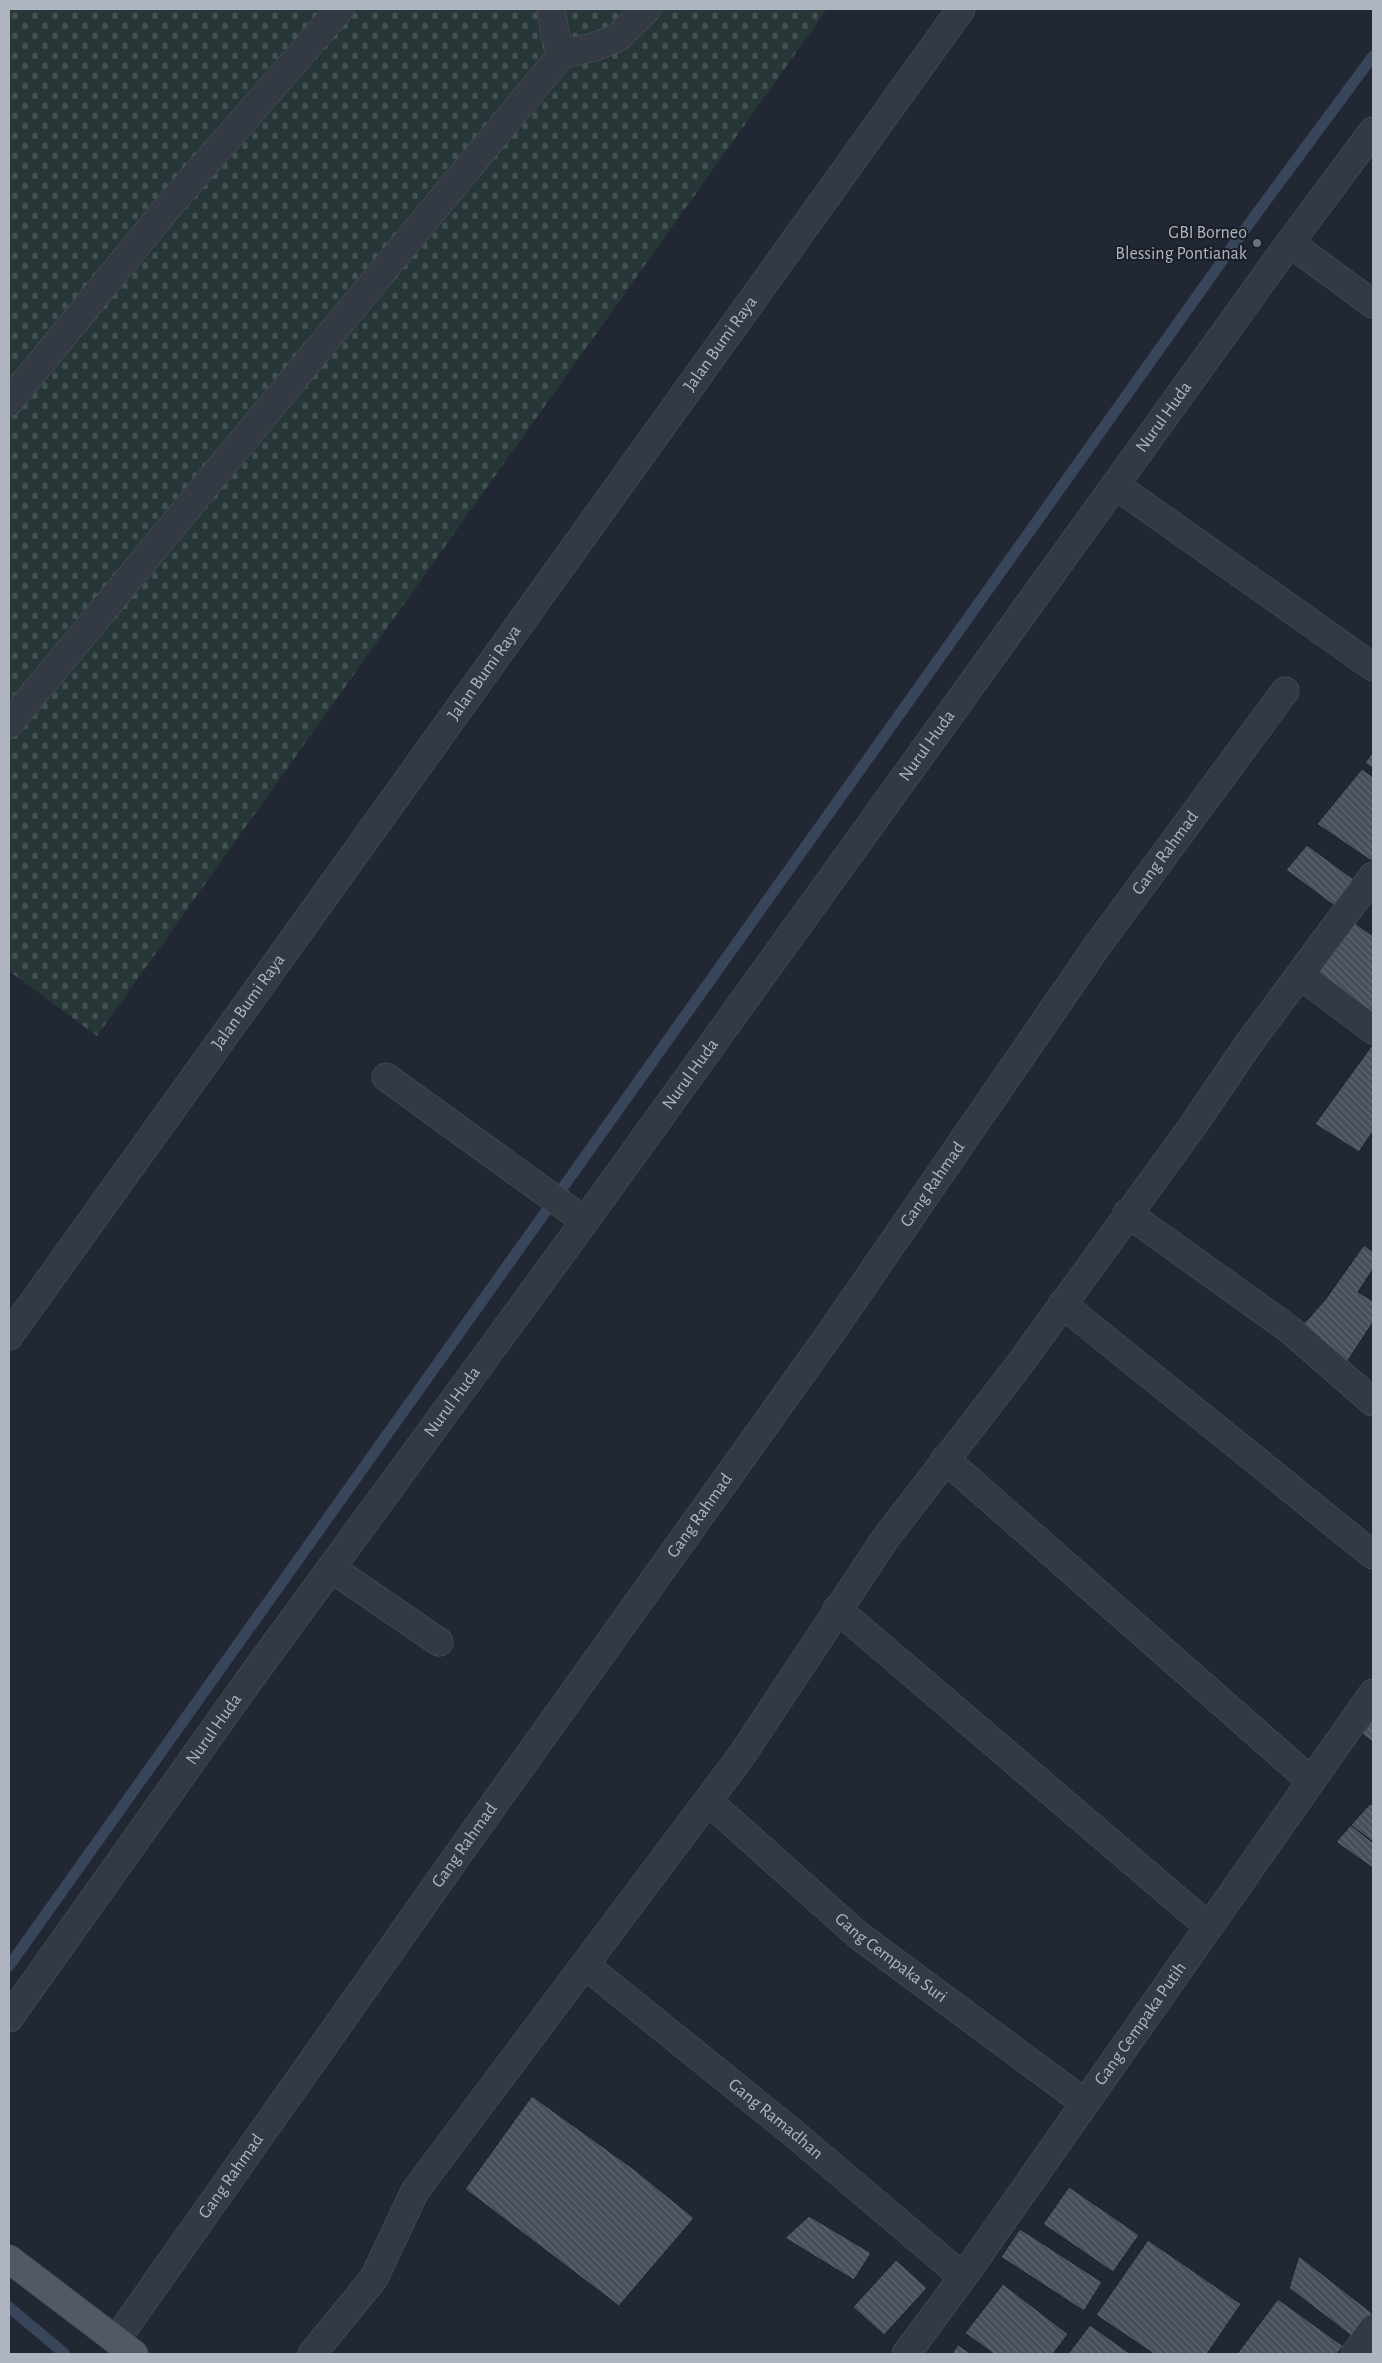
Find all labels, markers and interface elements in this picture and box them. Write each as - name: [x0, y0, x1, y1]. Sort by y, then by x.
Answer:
- place label: GBI Borneo Blessing Pontianak: [1115, 224, 1248, 263]
- marker: GBI Borneo Blessing Pontianak: [1251, 237, 1263, 249]
- street label: Jalan Bumi Raya: [681, 293, 761, 395]
- street label: Nurul Huda: [1133, 378, 1195, 456]
- street label: Jalan Bumi Raya: [445, 622, 525, 724]
- street label: Nurul Huda: [896, 707, 959, 785]
- street label: Gang Rahmad: [1129, 808, 1202, 898]
- street label: Jalan Bumi Raya: [209, 951, 289, 1053]
- street label: Nurul Huda: [659, 1036, 722, 1113]
- street label: Gang Rahmad: [897, 1139, 968, 1230]
- street label: Nurul Huda: [421, 1363, 484, 1441]
- street label: Gang Rahmad: [664, 1470, 736, 1561]
- street label: Nurul Huda: [183, 1691, 245, 1768]
- street label: Gang Rahmad: [429, 1800, 501, 1891]
- street label: Gang Cempaka Suri: [831, 1910, 950, 2006]
- street label: Gang Cempaka Putih: [1091, 1959, 1190, 2089]
- street label: Gang Ramadhan: [725, 2075, 826, 2163]
- street label: Gang Rahmad: [195, 2131, 267, 2222]

